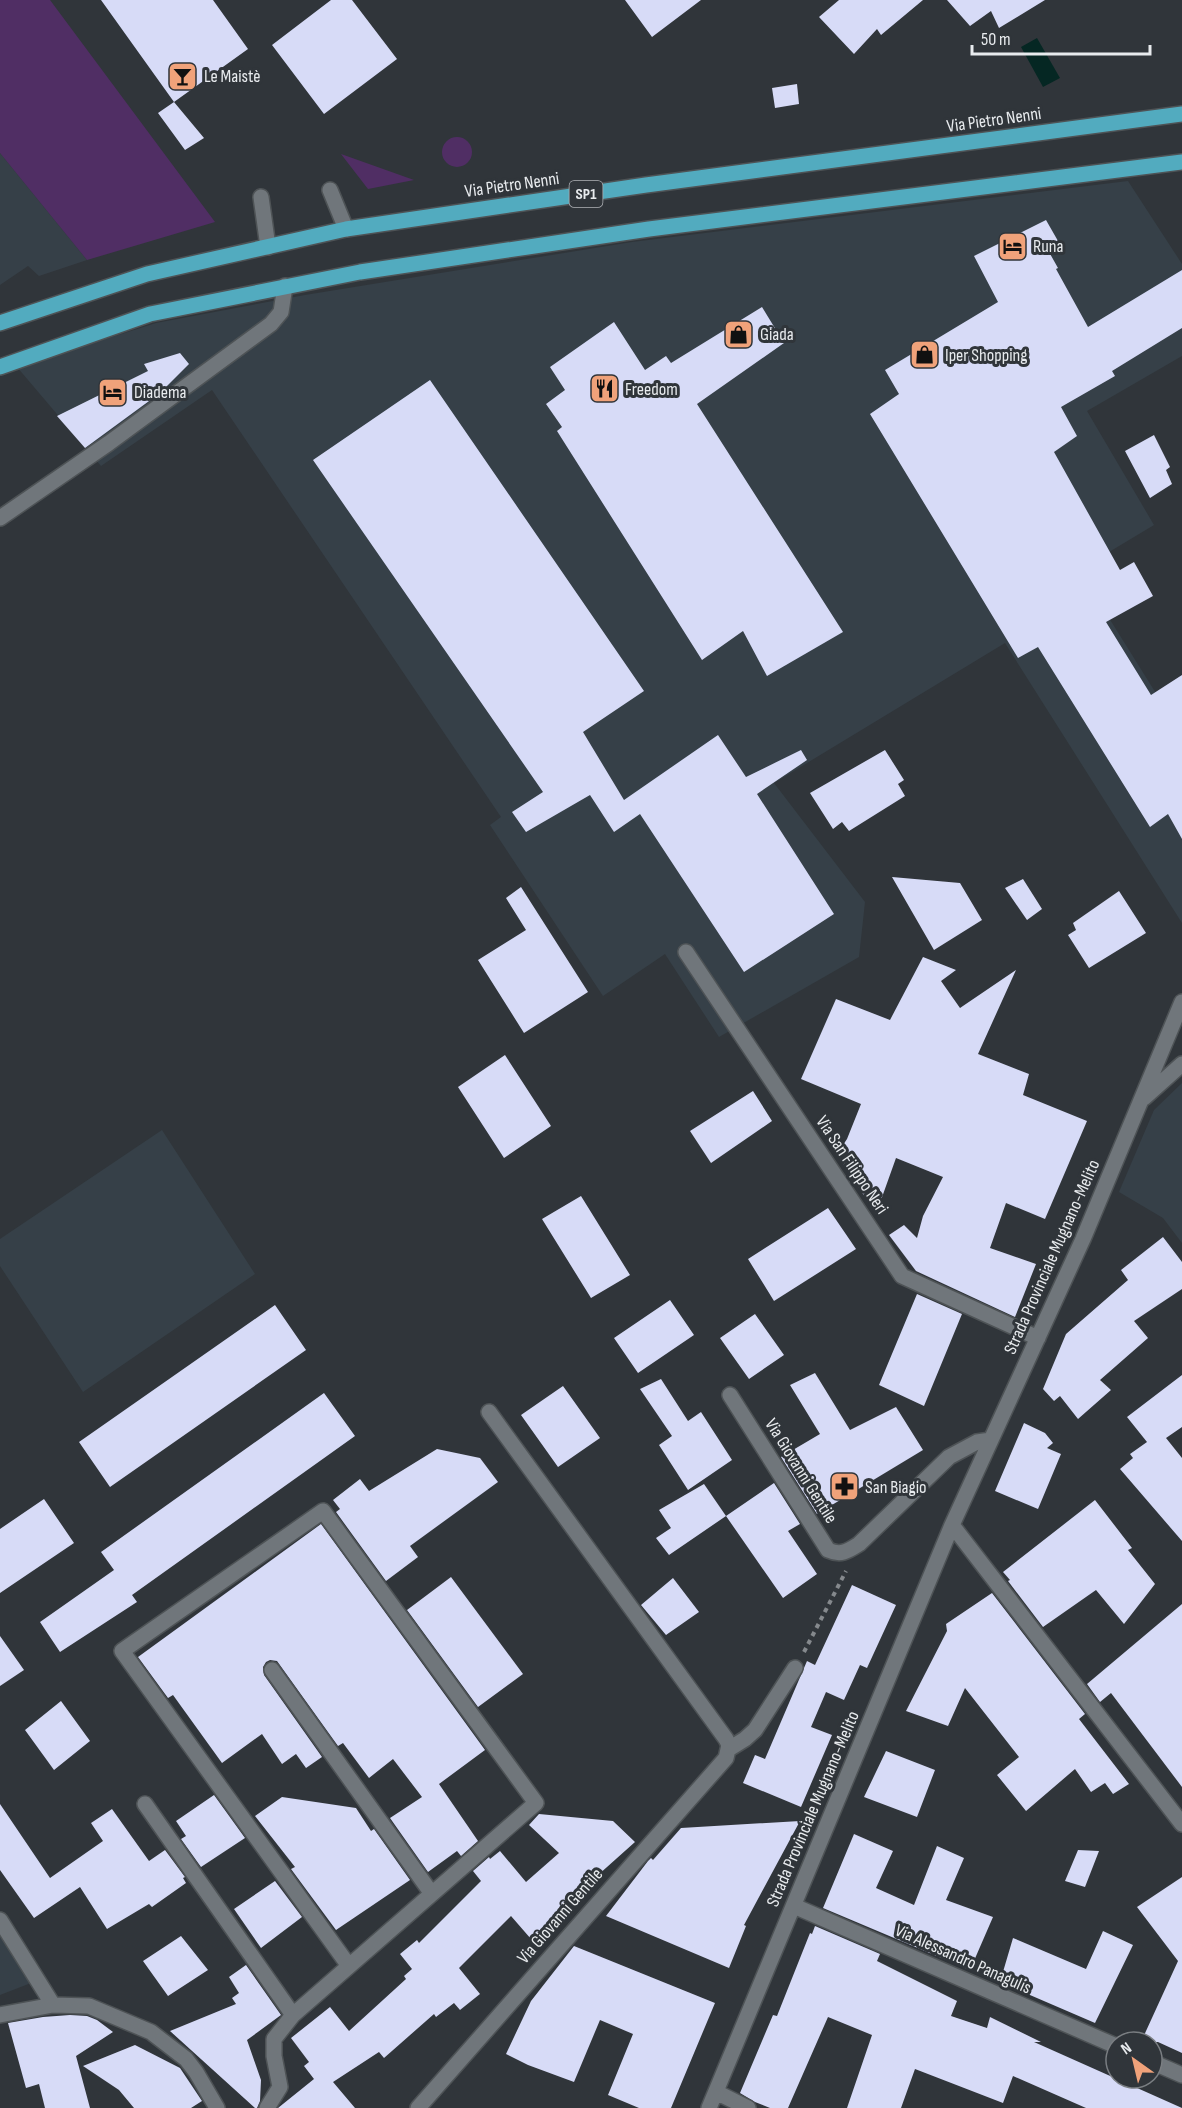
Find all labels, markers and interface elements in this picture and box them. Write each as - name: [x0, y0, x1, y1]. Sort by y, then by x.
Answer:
- scale bar: [972, 18, 1150, 56]
- text: 50 m: [981, 29, 1011, 50]
- bar icon: Le Maistè: [167, 60, 199, 92]
- place label: Le Maistè: [204, 66, 261, 87]
- street label: Via Pietro Nenni: [945, 103, 1043, 137]
- street label: Via Pietro Nenni: [463, 168, 561, 202]
- road number: SP1: [570, 181, 602, 207]
- hotel icon: Runa: [996, 230, 1028, 262]
- place label: Runa: [1033, 236, 1064, 257]
- shop icon: Giada: [723, 318, 755, 350]
- place label: Giada: [760, 324, 794, 345]
- shop icon: Iper Shopping: [908, 339, 940, 371]
- place label: Iper Shopping: [945, 345, 1027, 366]
- restaurant icon: Freedom: [588, 373, 620, 405]
- hotel icon: Diadema: [97, 376, 129, 408]
- place label: Freedom: [625, 379, 678, 400]
- place label: Diadema: [134, 382, 186, 403]
- street label: Via San Filippo Neri: [811, 1112, 893, 1218]
- street label: Strada Provinciale Mugnano-Melito: [1000, 1156, 1104, 1358]
- street label: Via Giovanni Gentile: [760, 1415, 842, 1527]
- pharmacy icon: San Biagio: [828, 1471, 860, 1503]
- place label: San Biagio: [865, 1477, 927, 1498]
- street label: Strada Provinciale Mugnano-Melito: [762, 1708, 864, 1910]
- street label: Via Giovanni Gentile: [513, 1864, 607, 1968]
- street label: Via Alessandro Panagulis: [892, 1920, 1034, 1998]
- north arrow: [1104, 2030, 1164, 2090]
- text: N: [1118, 2039, 1135, 2059]

